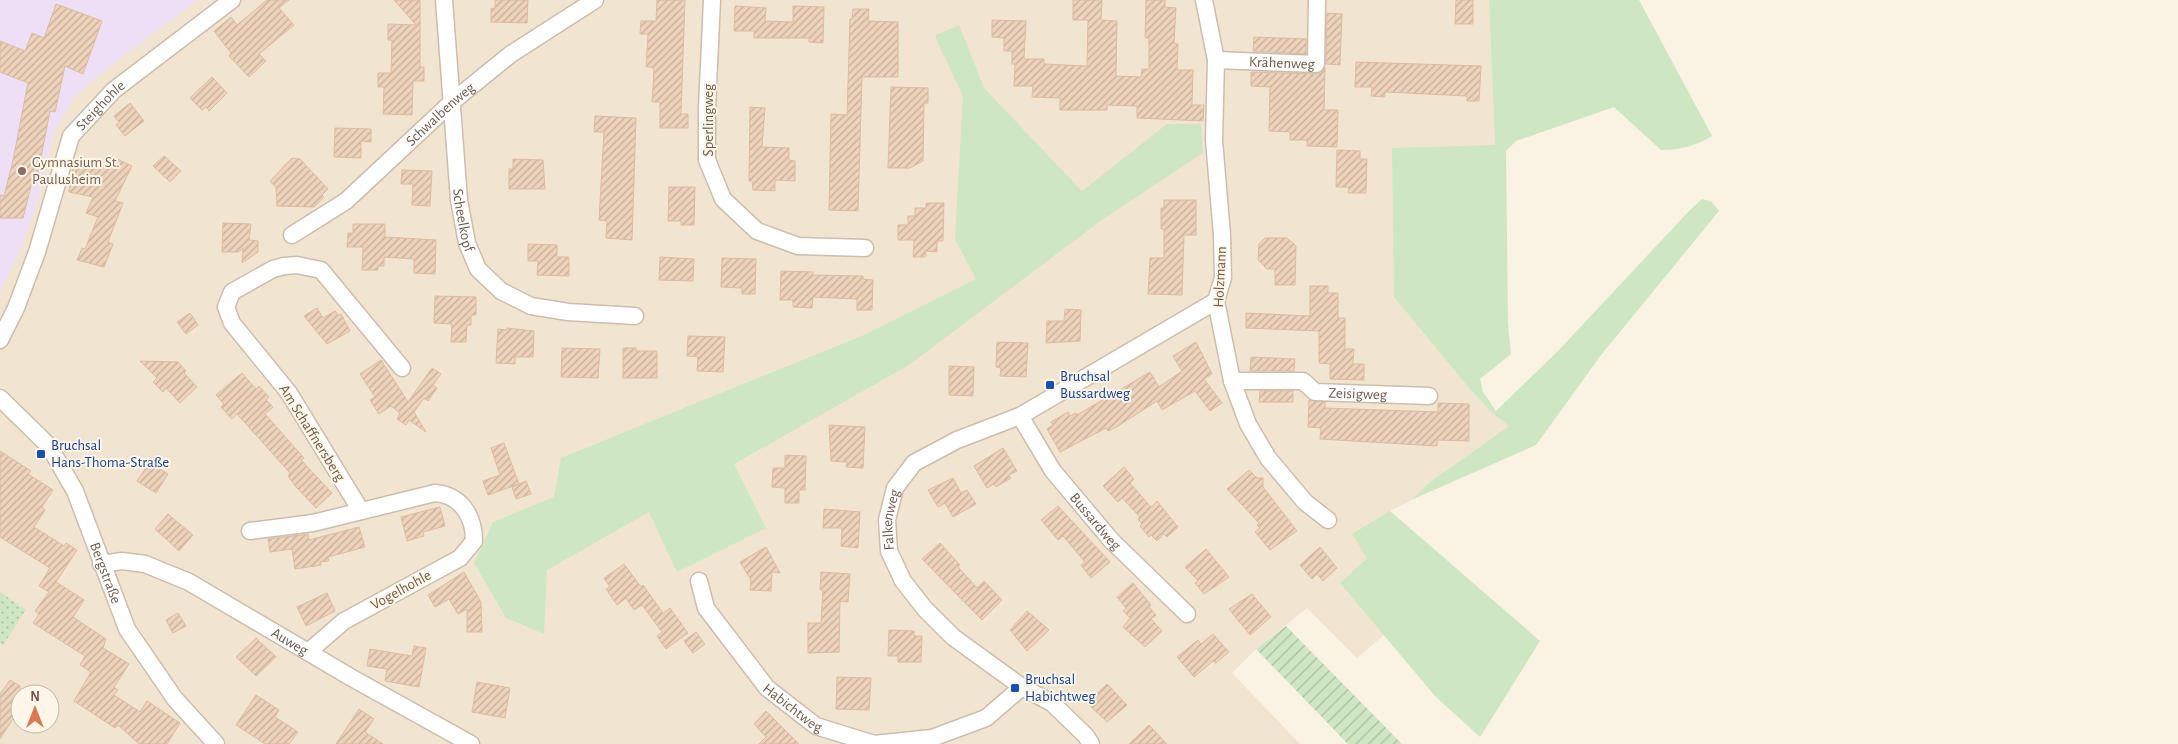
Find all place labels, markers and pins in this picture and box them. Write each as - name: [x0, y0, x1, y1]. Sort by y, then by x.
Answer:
- place label: Gymnasium St. Paulusheim: [32, 155, 120, 187]
- marker: Gymnasium St. Paulusheim: [16, 165, 28, 177]
- place label: Bruchsal Bussardweg: [1060, 369, 1131, 401]
- marker: Bruchsal Bussardweg: [1044, 379, 1056, 391]
- place label: Bruchsal Hans-Thoma-Straße: [51, 438, 169, 470]
- marker: Bruchsal Hans-Thoma-Straße: [35, 448, 47, 460]
- place label: Bruchsal Habichtweg: [1025, 672, 1096, 704]
- marker: Bruchsal Habichtweg: [1009, 682, 1021, 694]

